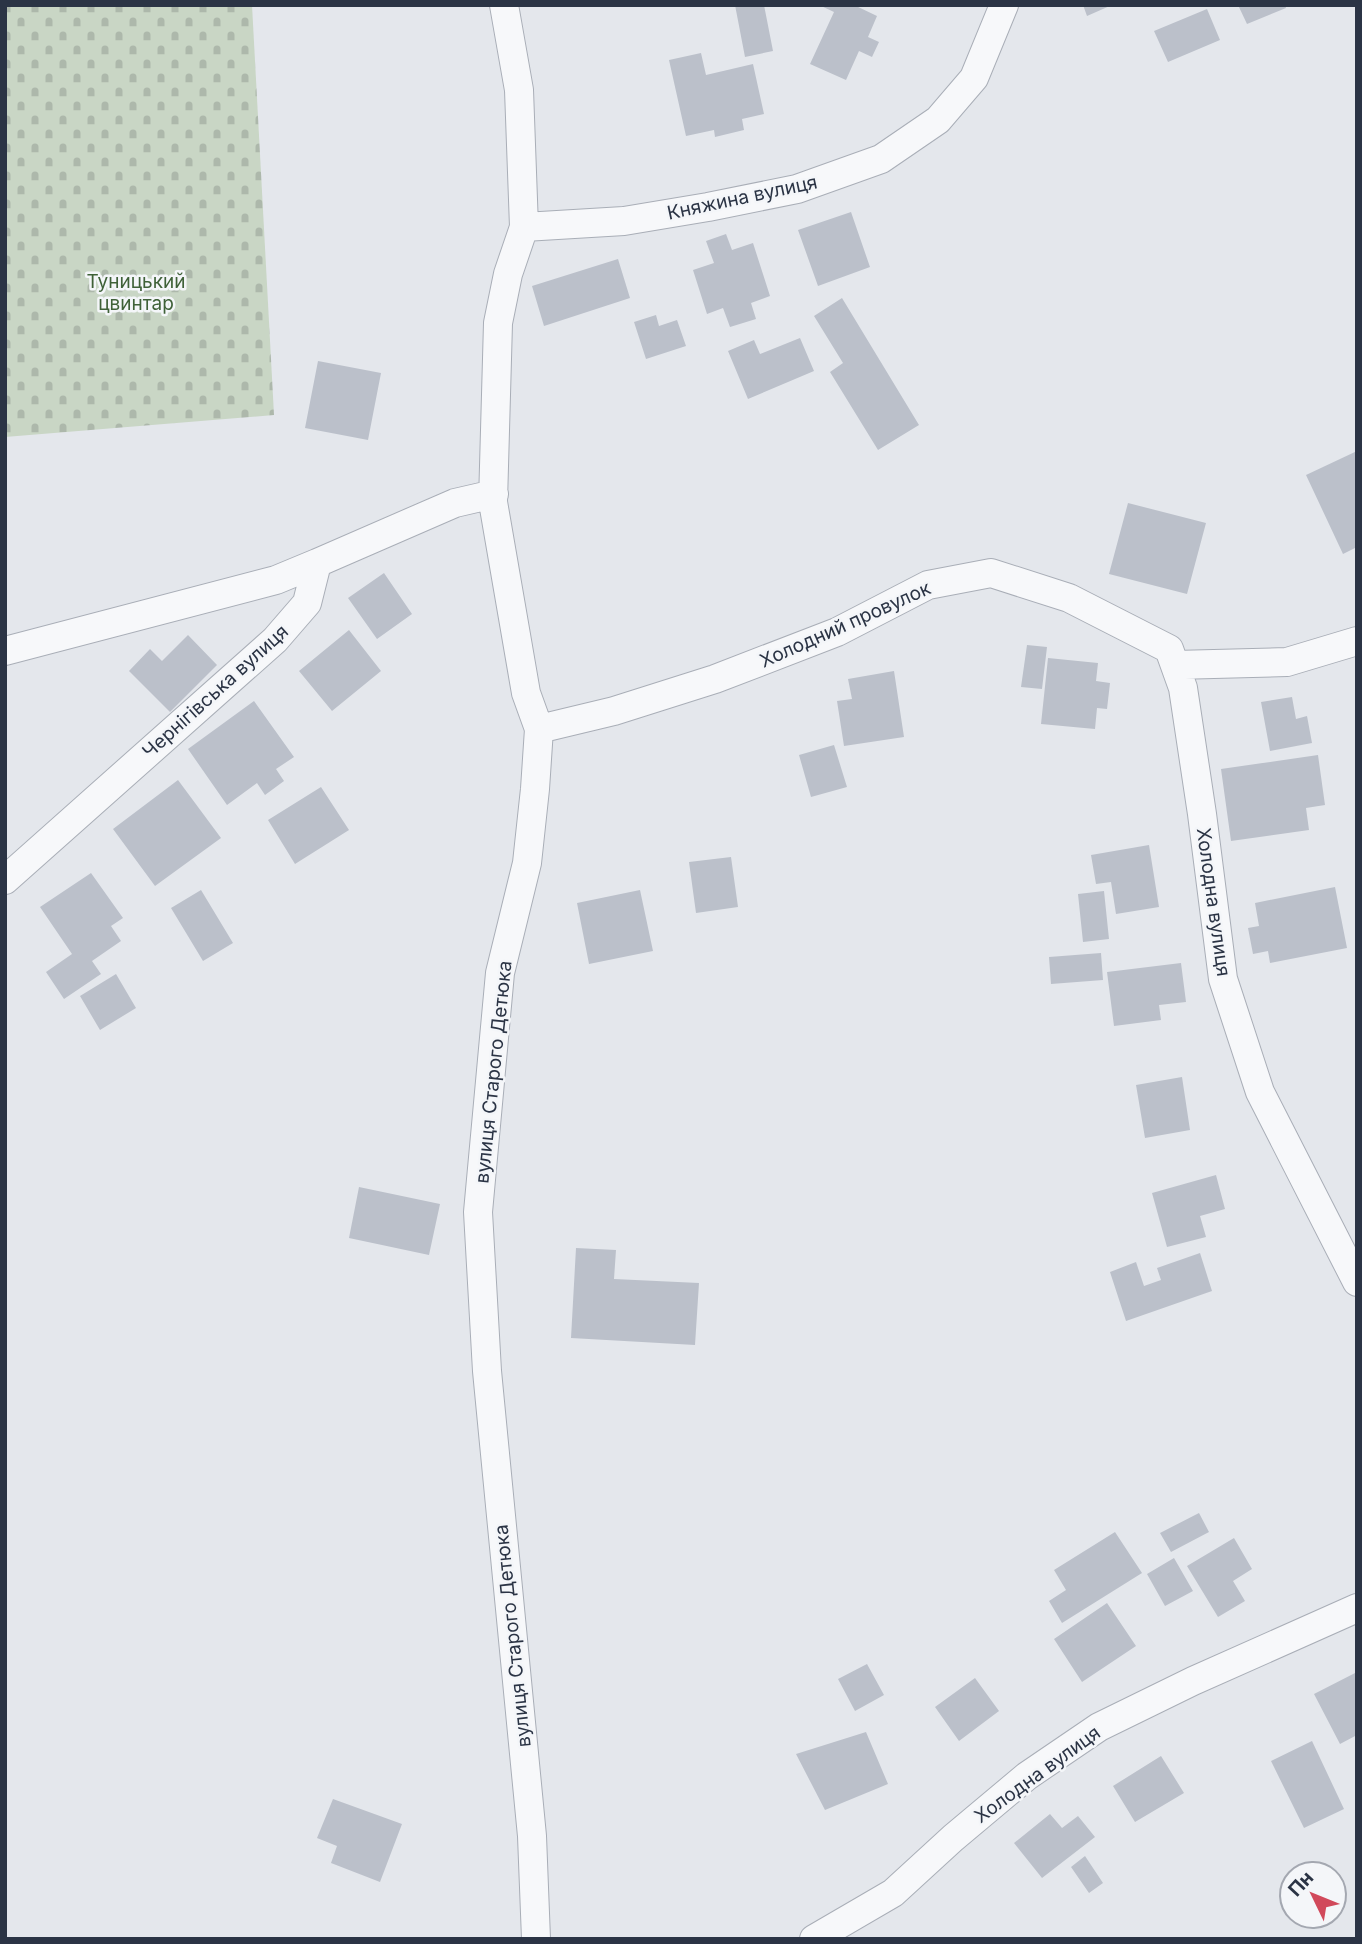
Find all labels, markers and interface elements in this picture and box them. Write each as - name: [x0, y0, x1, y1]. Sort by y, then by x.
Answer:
- street label: Княжина вулиця: [665, 170, 819, 225]
- park label: Туницький цвинтар: [87, 270, 185, 315]
- street label: Холодний провулок: [756, 576, 935, 672]
- street label: Чернігівська вулиця: [138, 620, 293, 763]
- street label: Холодна вулиця: [1192, 826, 1235, 978]
- street label: вулиця Старого Детюка: [470, 960, 517, 1185]
- street label: вулиця Старого Детюка: [489, 1523, 536, 1748]
- street label: Холодна вулиця: [970, 1721, 1105, 1828]
- north arrow: [1278, 1860, 1348, 1930]
- text: Пн: [1284, 1866, 1318, 1901]

